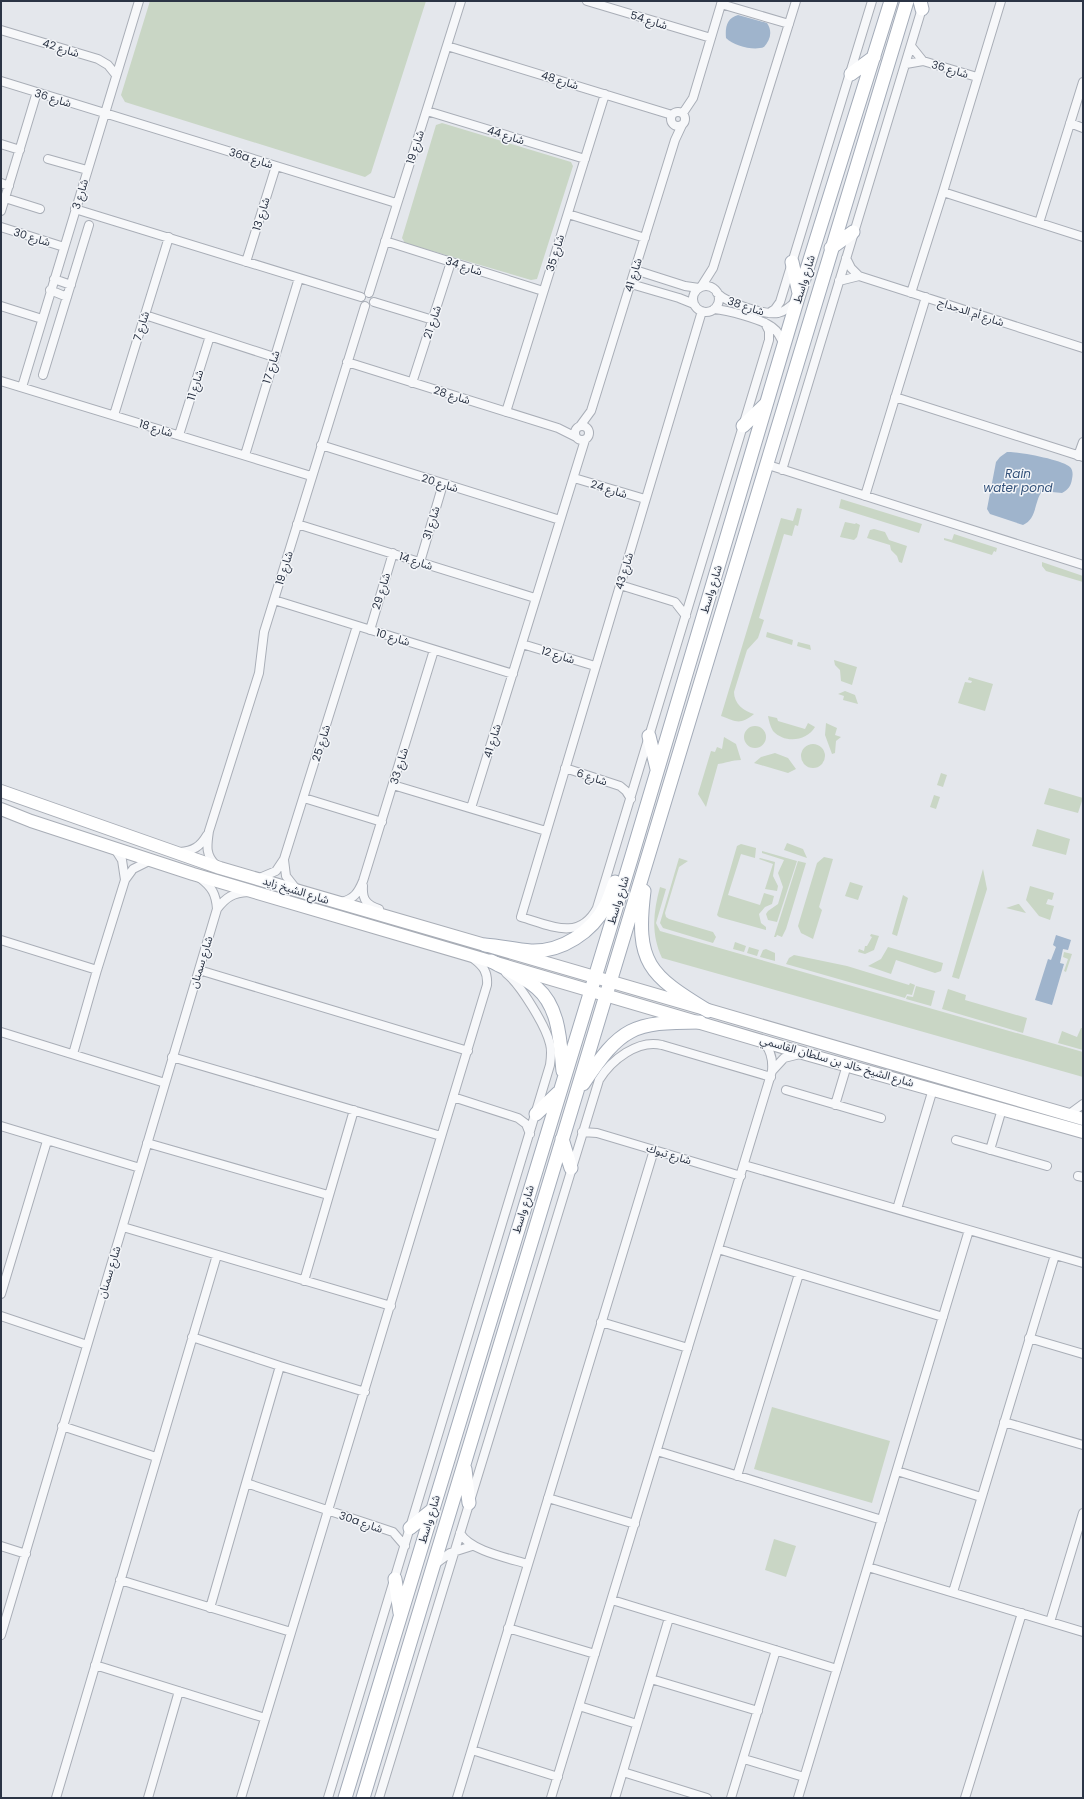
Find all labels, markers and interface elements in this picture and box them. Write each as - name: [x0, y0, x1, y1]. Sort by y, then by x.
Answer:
- street label: شارع 54: [628, 7, 670, 33]
- street label: شارع 42: [41, 35, 82, 61]
- street label: شارع 36: [930, 56, 971, 82]
- street label: شارع 48: [539, 67, 581, 93]
- street label: شارع 36: [33, 85, 74, 111]
- street label: شارع 44: [485, 122, 527, 148]
- street label: شارع 19: [402, 128, 428, 166]
- street label: 36a شارع: [227, 144, 275, 172]
- street label: شارع 3: [68, 177, 92, 211]
- street label: شارع 13: [248, 195, 274, 233]
- street label: شارع 30: [12, 224, 53, 250]
- street label: شارع 35: [542, 232, 568, 273]
- street label: شارع 34: [444, 253, 485, 280]
- street label: شارع واسط: [789, 253, 819, 305]
- street label: شارع 41: [620, 256, 646, 294]
- street label: شارع 38: [726, 293, 767, 320]
- street label: شارع أم الدحداح: [936, 294, 1006, 330]
- street label: شارع 21: [419, 303, 445, 341]
- street label: شارع 7: [129, 309, 153, 343]
- street label: شارع 17: [258, 348, 284, 386]
- street label: شارع 11: [183, 367, 207, 402]
- street label: شارع 28: [432, 382, 473, 408]
- street label: شارع 18: [137, 415, 175, 441]
- water label: Rain water pond: [983, 465, 1054, 496]
- street label: شارع 20: [420, 470, 461, 496]
- street label: شارع 24: [589, 476, 630, 502]
- street label: شارع 31: [418, 504, 444, 542]
- street label: شارع 14: [397, 548, 435, 574]
- street label: شارع 19: [271, 549, 297, 587]
- street label: شارع 43: [611, 550, 637, 591]
- street label: شارع واسط: [696, 563, 726, 615]
- street label: شارع 29: [368, 570, 394, 611]
- street label: شارع 10: [374, 624, 412, 650]
- street label: شارع 12: [539, 642, 577, 668]
- street label: شارع 25: [308, 722, 334, 763]
- street label: شارع 41: [479, 722, 505, 760]
- street label: شارع 33: [386, 745, 412, 786]
- street label: شارع 6: [575, 765, 610, 790]
- street label: شارع الشيخ زايد: [261, 872, 332, 908]
- street label: شارع واسط: [603, 874, 633, 926]
- street label: شارع سمنان: [185, 934, 217, 990]
- street label: شارع الشيخ خالد بن سلطان القاسمي: [758, 1031, 916, 1092]
- street label: شارع تبوك: [645, 1140, 694, 1169]
- street label: شارع واسط: [508, 1183, 538, 1235]
- street label: شارع سمنان: [93, 1244, 125, 1300]
- street label: شارع واسط: [414, 1493, 444, 1545]
- street label: 30a شارع: [337, 1507, 385, 1537]

